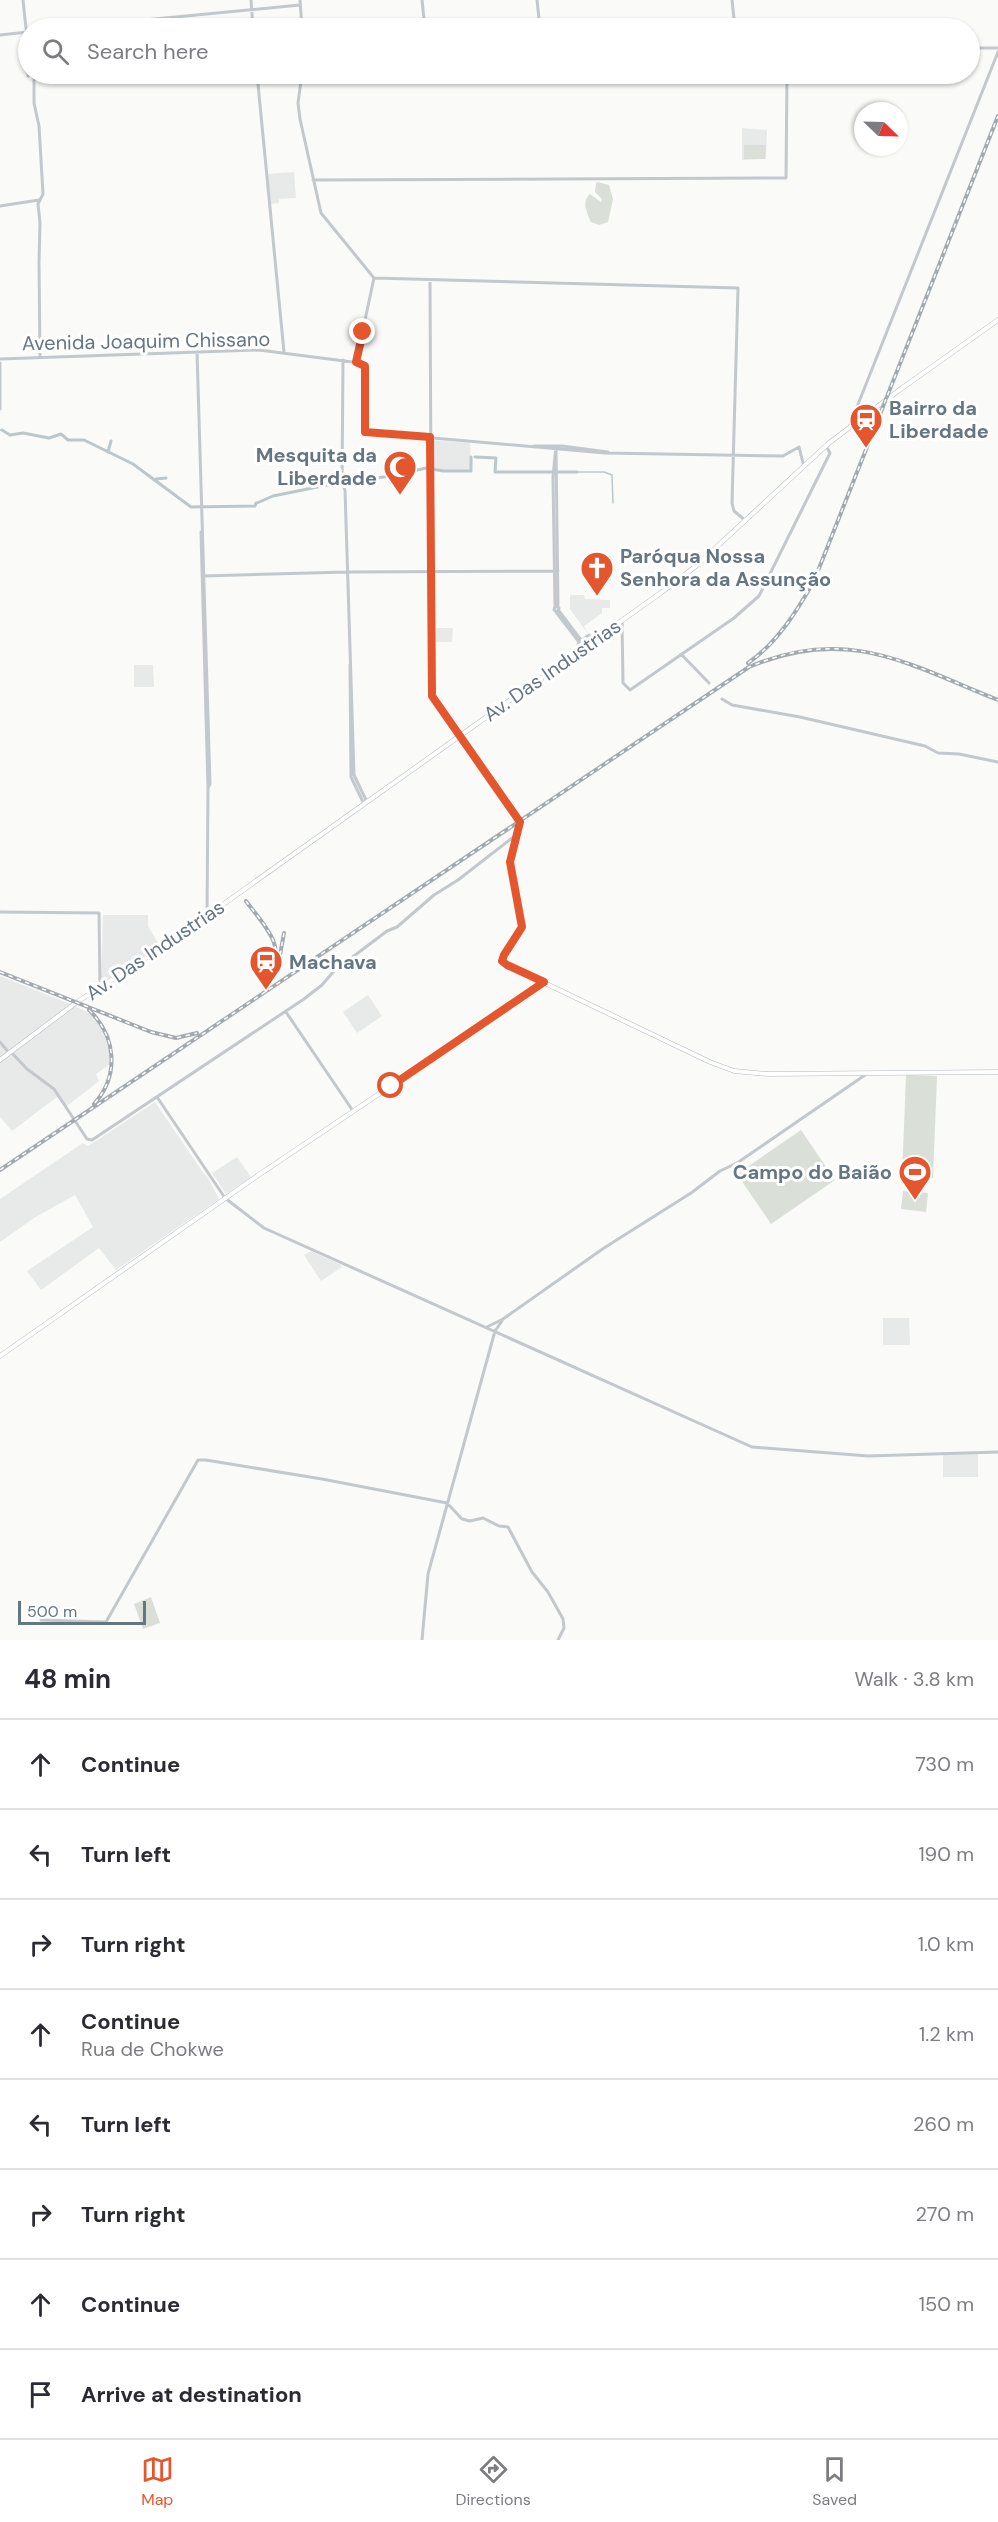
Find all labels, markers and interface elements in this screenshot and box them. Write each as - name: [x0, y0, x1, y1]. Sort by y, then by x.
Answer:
- search box: [18, 18, 980, 84]
- icon: search: [39, 35, 72, 68]
- text: Search here: [87, 37, 208, 66]
- north arrow: [854, 102, 908, 156]
- route end: [349, 318, 375, 344]
- street label: Avenida Joaquim Chissano: [22, 326, 270, 356]
- place label: Bairro da Liberdade: [889, 395, 989, 444]
- station icon: Bairro da Liberdade: [848, 402, 884, 449]
- place label: Mesquita da Liberdade: [256, 442, 377, 491]
- mosque icon: Mesquita da Liberdade: [382, 449, 418, 496]
- place label: Paróqua Nossa Senhora da Assunção: [620, 543, 831, 592]
- church icon: Paróqua Nossa Senhora da Assunção: [579, 550, 615, 597]
- street label: Av. Das Industrias: [478, 613, 626, 727]
- street label: Av. Das Industrias: [81, 894, 229, 1006]
- station icon: Machava: [248, 944, 284, 991]
- place label: Machava: [289, 949, 377, 975]
- route start: [377, 1072, 403, 1098]
- sports icon: Campo do Baião: [897, 1154, 933, 1201]
- place label: Campo do Baião: [733, 1159, 892, 1185]
- scale bar: [18, 1598, 146, 1626]
- text: 500 m: [27, 1601, 77, 1622]
- text: 48 min: [24, 1662, 111, 1696]
- text: Walk · 3.8 km: [854, 1666, 974, 1692]
- icon: ahead: [24, 1748, 57, 1781]
- text: Continue: [81, 1750, 180, 1779]
- text: 730 m: [915, 1751, 974, 1777]
- icon: left: [24, 1838, 57, 1871]
- text: Turn left: [81, 1840, 171, 1869]
- text: 190 m: [918, 1841, 974, 1867]
- icon: right: [24, 1928, 57, 1961]
- text: Turn right: [81, 1930, 186, 1959]
- text: 1.0 km: [918, 1931, 974, 1957]
- text: Continue: [81, 2007, 180, 2036]
- icon: ahead: [24, 2018, 57, 2051]
- text: 1.2 km: [919, 2021, 974, 2047]
- text: Rua de Chokwe: [81, 2036, 224, 2062]
- icon: left: [24, 2108, 57, 2141]
- text: Turn left: [81, 2110, 171, 2139]
- text: 260 m: [913, 2111, 974, 2137]
- icon: right: [24, 2198, 57, 2231]
- text: Turn right: [81, 2200, 186, 2229]
- text: 270 m: [916, 2201, 974, 2227]
- icon: ahead: [24, 2288, 57, 2321]
- text: Continue: [81, 2290, 180, 2319]
- text: 150 m: [919, 2291, 974, 2317]
- icon: arrive: [24, 2378, 57, 2411]
- text: Arrive at destination: [81, 2380, 302, 2409]
- tab: Map: [141, 2453, 174, 2510]
- tab: Directions: [455, 2453, 531, 2510]
- tab: Saved: [812, 2453, 857, 2510]

